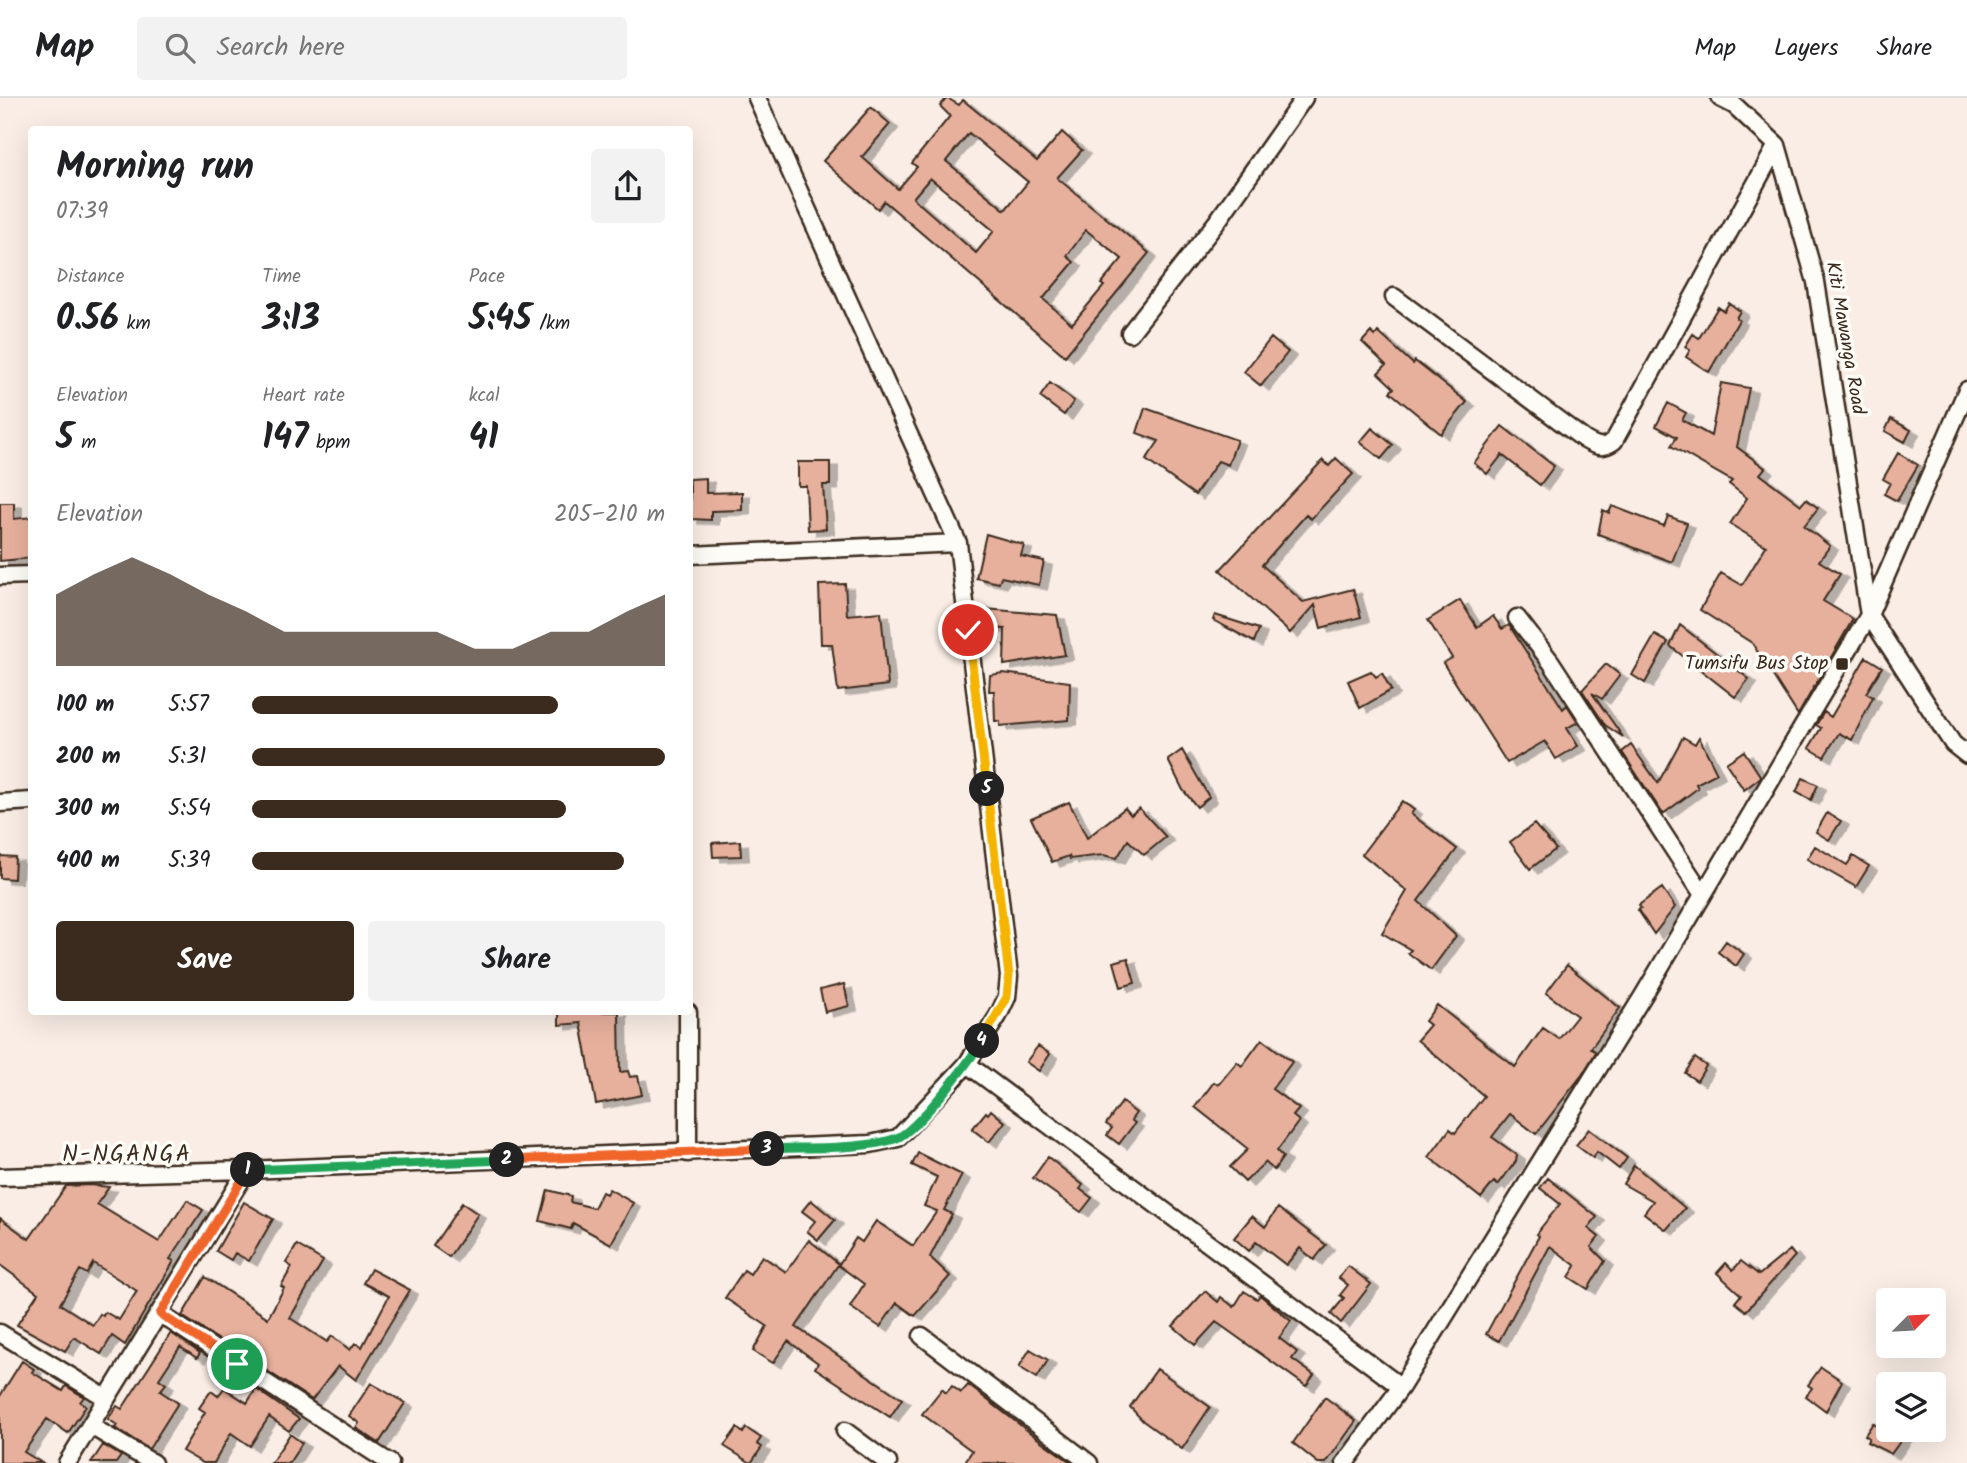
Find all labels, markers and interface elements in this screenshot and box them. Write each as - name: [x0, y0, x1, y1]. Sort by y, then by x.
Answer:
- search box: [137, 17, 627, 80]
- text: Map: [35, 22, 95, 75]
- text: Search here: [217, 27, 345, 69]
- icon: search: [161, 29, 199, 67]
- text: Map: [1694, 29, 1736, 68]
- text: Layers: [1774, 29, 1838, 68]
- text: Share: [1876, 29, 1932, 68]
- text: Morning run: [56, 138, 254, 198]
- button: share: [591, 149, 665, 223]
- text: 07:39: [56, 194, 108, 230]
- street label: Kiti Mawanga Road: [1817, 259, 1873, 417]
- text: Distance: [56, 262, 124, 292]
- text: Time: [262, 262, 301, 292]
- text: Pace: [469, 262, 505, 292]
- text: 0.56: [56, 292, 119, 348]
- text: 3:13: [262, 292, 320, 348]
- text: 5:45: [469, 292, 532, 348]
- text: km: [119, 309, 151, 339]
- text: /km: [532, 309, 570, 339]
- text: Elevation: [56, 381, 128, 411]
- text: Heart rate: [262, 381, 345, 411]
- text: kcal: [469, 381, 500, 411]
- text: 5: [56, 411, 74, 467]
- text: 147: [262, 411, 309, 467]
- text: 41: [469, 411, 498, 467]
- text: m: [74, 428, 96, 458]
- text: bpm: [309, 428, 350, 458]
- text: Elevation: [56, 497, 143, 533]
- text: 205–210 m: [554, 497, 665, 533]
- pin: [938, 600, 998, 660]
- icon: check: [949, 611, 987, 649]
- place label: Tumsifu Bus Stop: [1685, 649, 1828, 679]
- marker: Tumsifu Bus Stop: [1834, 656, 1850, 672]
- text: 100 m: [56, 687, 114, 723]
- text: 5:57: [168, 687, 209, 723]
- text: 200 m: [56, 739, 121, 775]
- text: 5:31: [168, 739, 206, 775]
- pin: 5: [970, 772, 1004, 806]
- text: 5: [982, 773, 991, 803]
- text: 300 m: [56, 791, 120, 827]
- text: 5:54: [168, 791, 211, 827]
- text: 400 m: [56, 843, 120, 879]
- text: 5:39: [168, 843, 210, 879]
- button: Save: [56, 921, 354, 1001]
- button: Share: [368, 921, 665, 1001]
- pin: 4: [964, 1024, 1000, 1058]
- text: 4: [976, 1025, 987, 1055]
- pin: 3: [750, 1132, 784, 1166]
- text: 3: [761, 1133, 772, 1163]
- district label: N-NGANGA: [62, 1137, 192, 1173]
- pin: 2: [490, 1142, 524, 1178]
- text: 2: [501, 1144, 512, 1174]
- pin: 1: [230, 1152, 266, 1188]
- text: 1: [245, 1154, 250, 1184]
- north arrow: [1876, 1288, 1946, 1358]
- map controls: [1876, 1288, 1946, 1442]
- pin: [207, 1334, 267, 1394]
- icon: arrive: [218, 1345, 256, 1383]
- button: layers: [1876, 1372, 1946, 1442]

